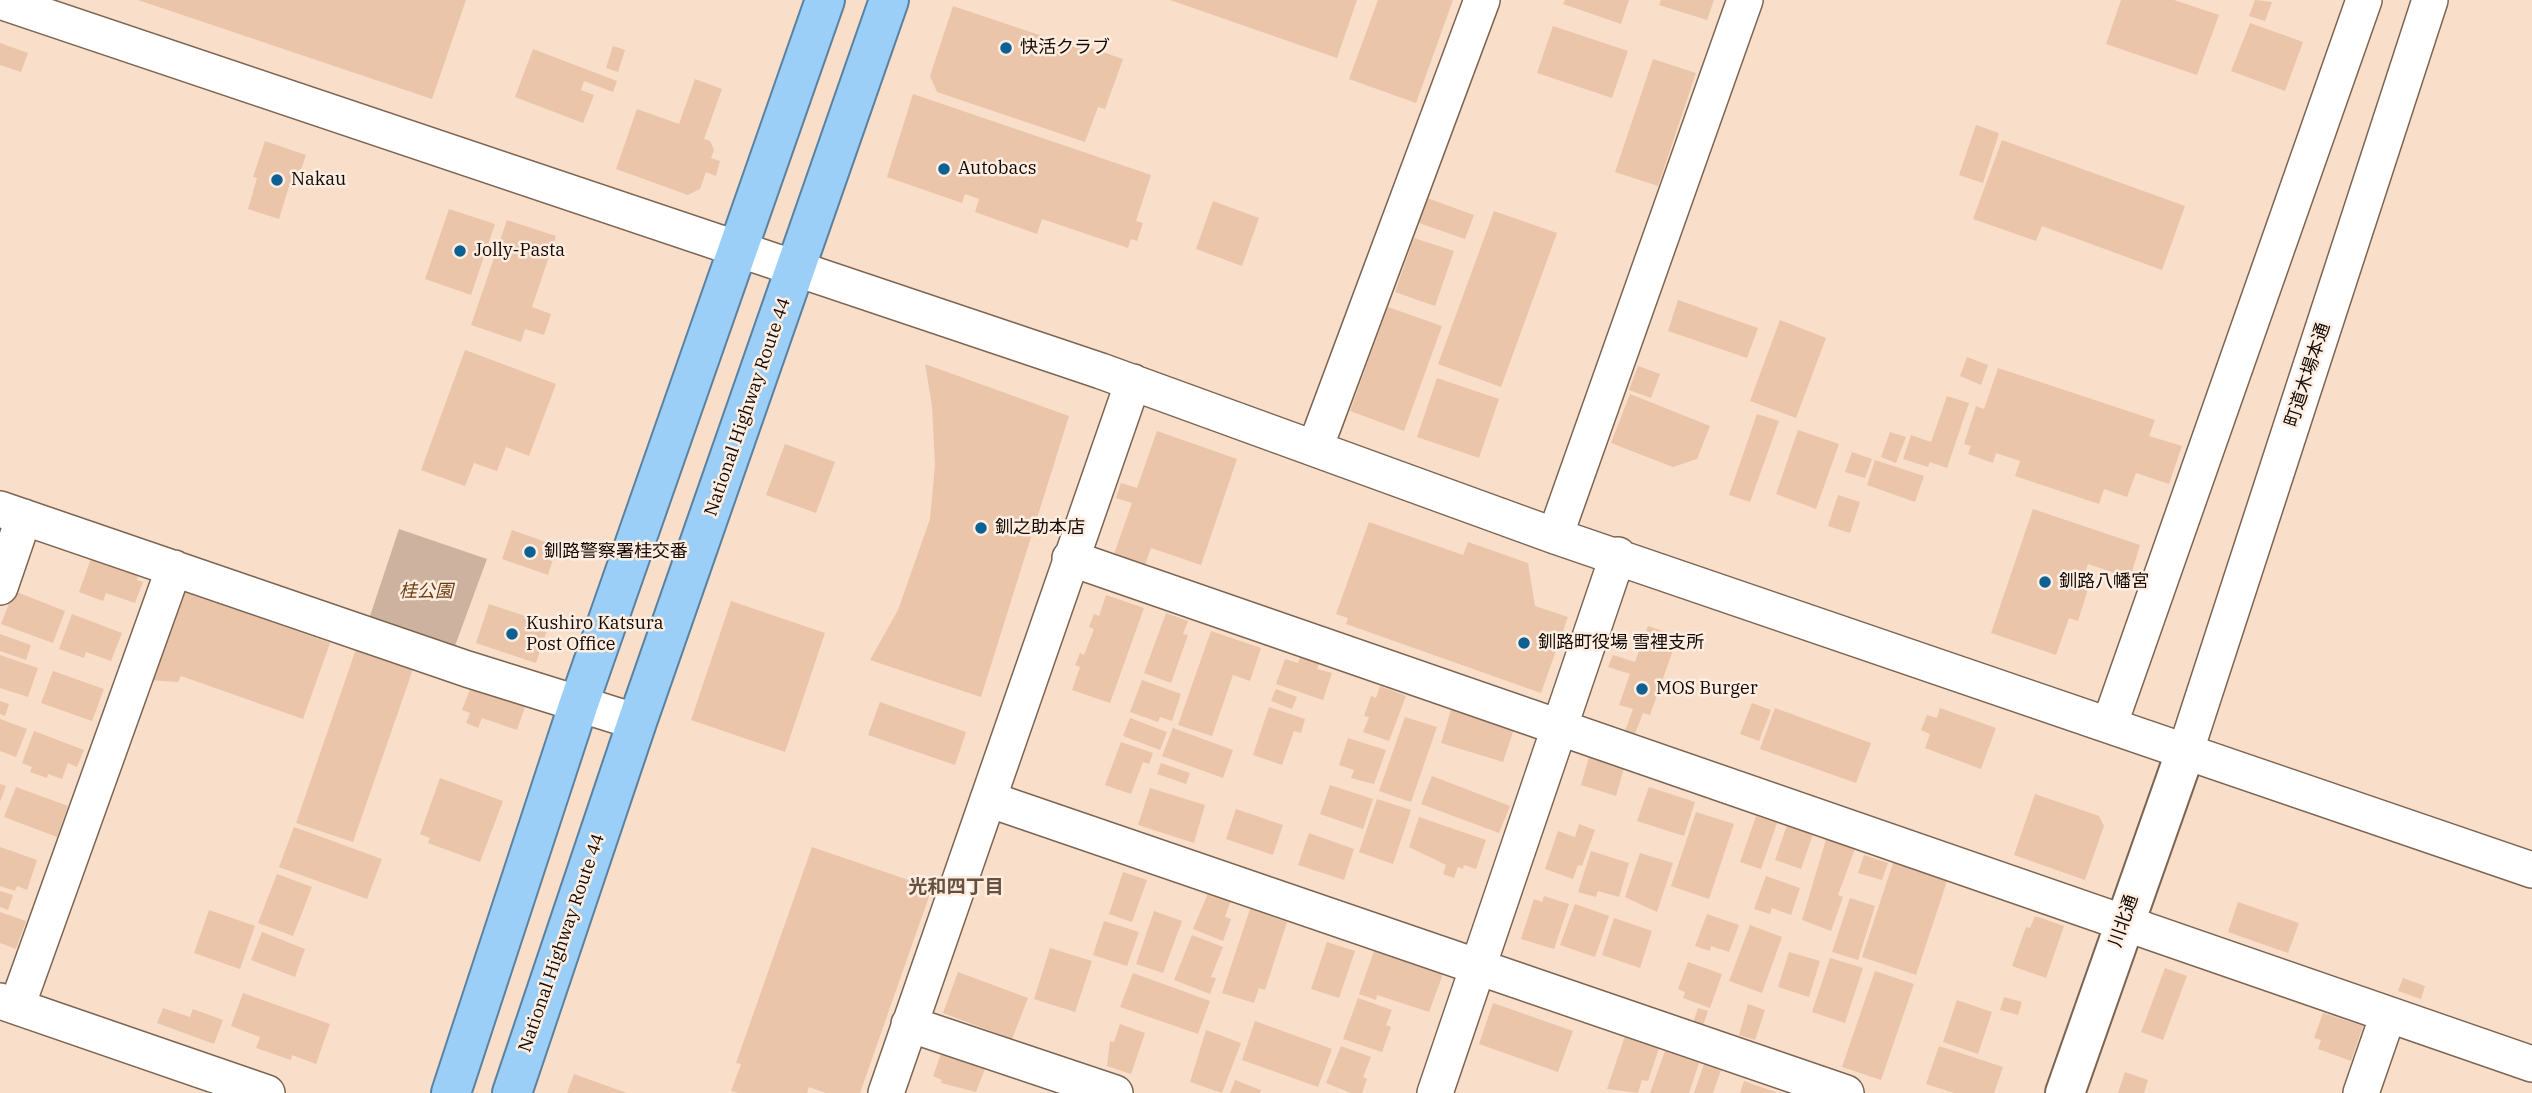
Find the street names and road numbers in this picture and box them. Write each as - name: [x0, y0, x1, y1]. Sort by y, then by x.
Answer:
- street label: National Highway Route 44: [700, 295, 796, 519]
- street label: 町道木場本通: [2281, 320, 2335, 430]
- street label: National Highway Route 44: [514, 831, 610, 1055]
- street label: 川北通: [2105, 892, 2143, 950]

